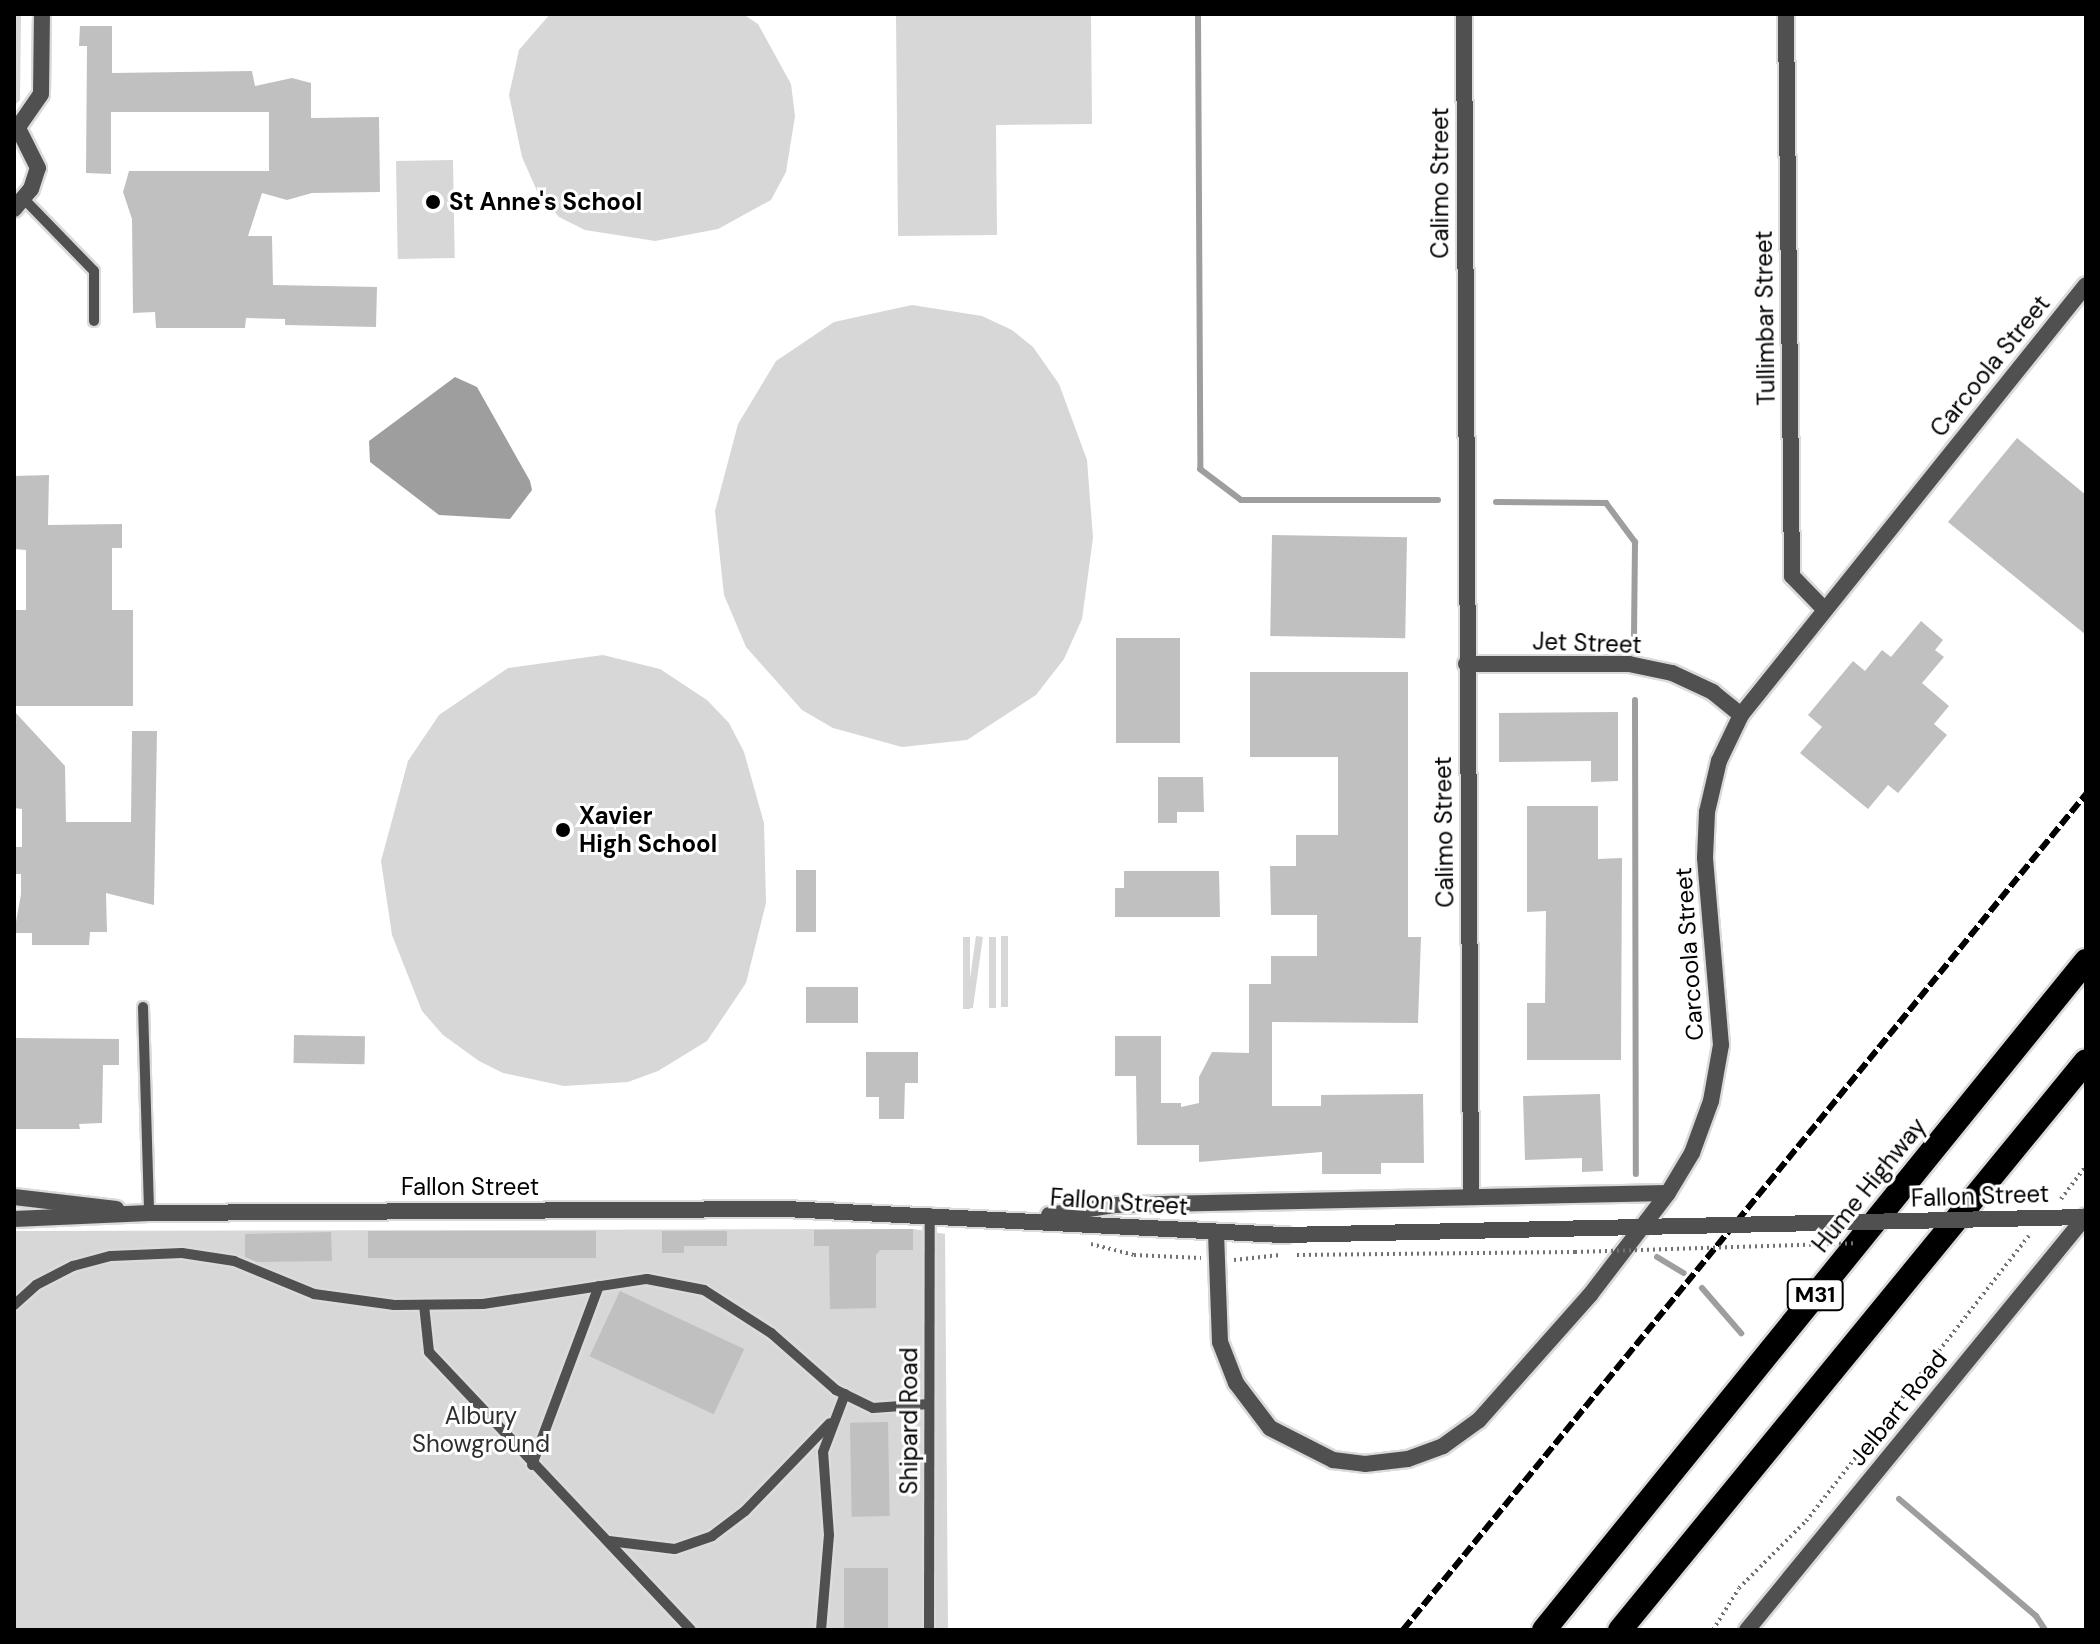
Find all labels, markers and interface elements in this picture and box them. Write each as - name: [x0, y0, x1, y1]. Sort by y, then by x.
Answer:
- street label: Calimo Street: [1426, 107, 1454, 259]
- place label: St Anne's School: [449, 188, 642, 216]
- marker: St Anne's School: [424, 193, 442, 211]
- street label: Tullimbar Street: [1749, 230, 1781, 406]
- street label: Carcoola Street: [1924, 289, 2056, 443]
- street label: Jet Street: [1532, 627, 1642, 659]
- street label: Calimo Street: [1428, 756, 1460, 908]
- place label: Xavier High School: [579, 802, 717, 858]
- marker: Xavier High School: [554, 821, 572, 839]
- street label: Carcoola Street: [1669, 866, 1709, 1042]
- street label: Hume Highway: [1806, 1112, 1932, 1258]
- street label: Fallon Street: [401, 1173, 539, 1201]
- street label: Fallon Street: [1910, 1179, 2050, 1213]
- street label: Fallon Street: [1049, 1183, 1189, 1221]
- road number: M31: [1785, 1277, 1845, 1313]
- street label: Jelbart Road: [1843, 1345, 1953, 1471]
- street label: Shipard Road: [895, 1347, 923, 1495]
- park label: Albury Showground: [412, 1402, 550, 1458]

